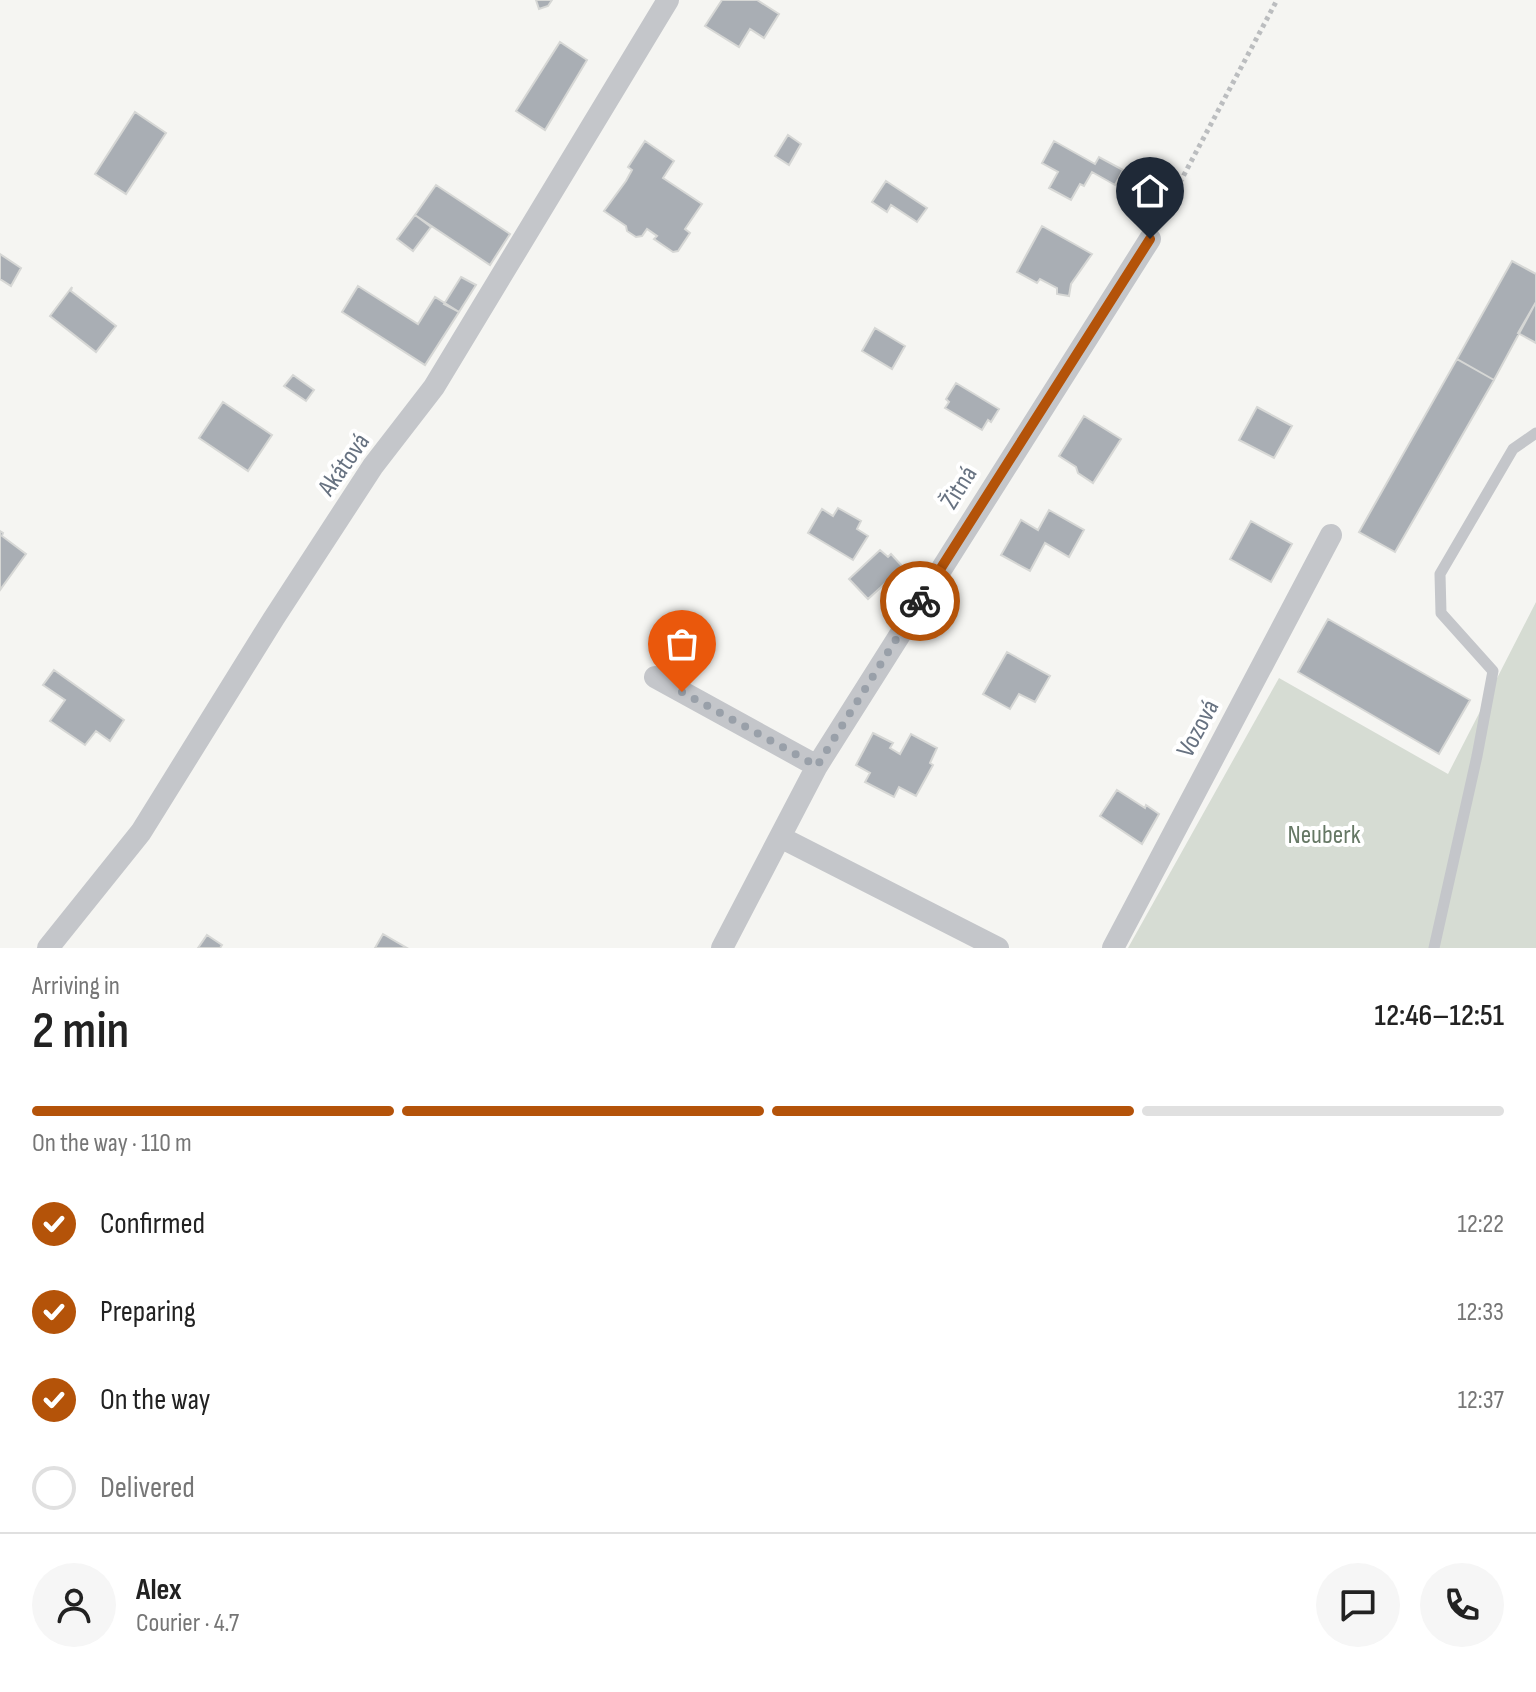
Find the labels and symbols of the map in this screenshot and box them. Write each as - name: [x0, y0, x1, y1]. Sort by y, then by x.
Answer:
- pin: [1116, 157, 1184, 239]
- street label: Akátová: [311, 428, 377, 503]
- street label: Žitná: [934, 461, 984, 515]
- courier: [880, 561, 960, 641]
- pin: [648, 610, 716, 692]
- street label: Vozová: [1170, 695, 1226, 763]
- park label: Neuberk: [1287, 820, 1361, 851]

